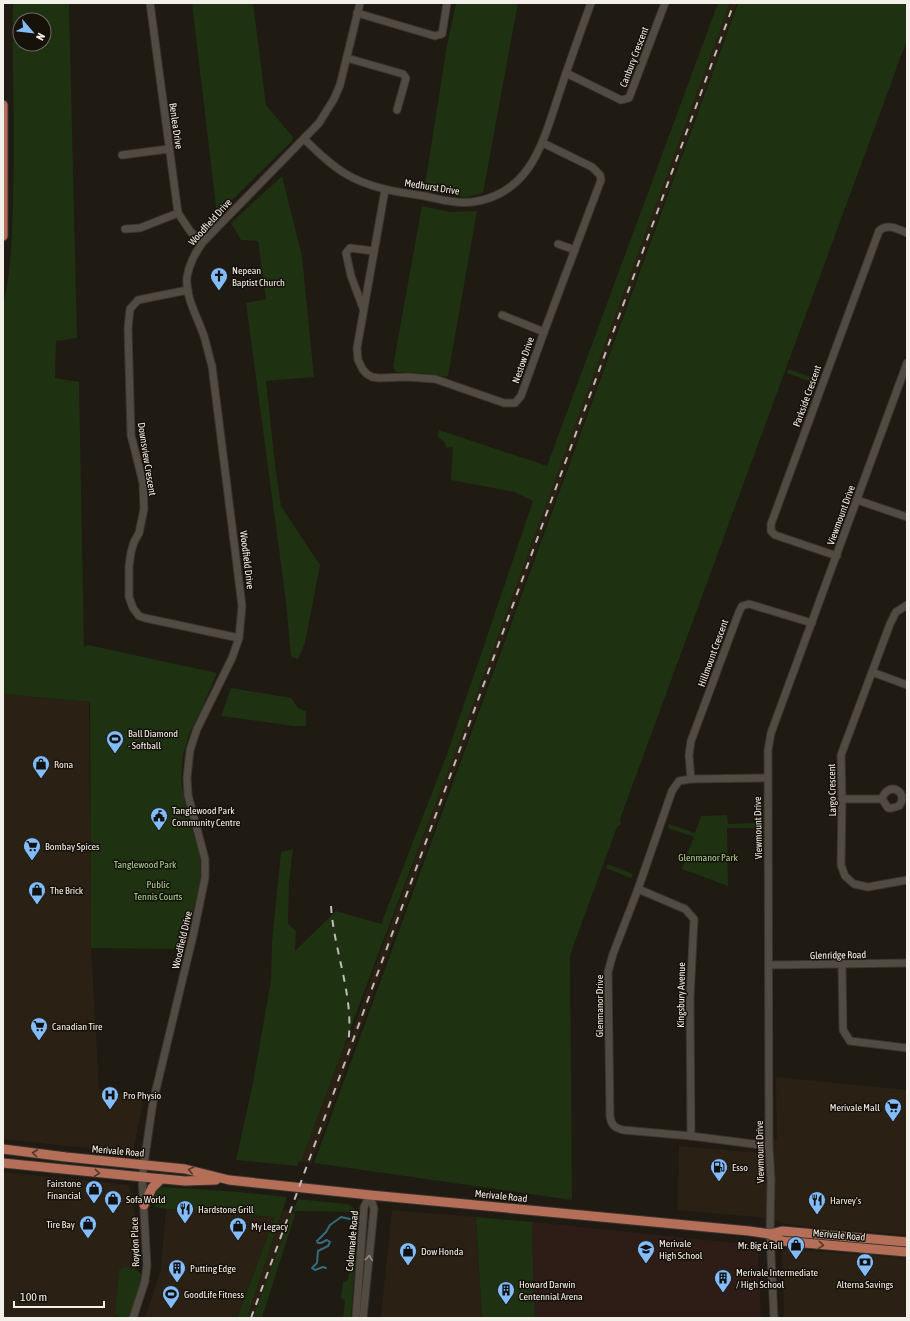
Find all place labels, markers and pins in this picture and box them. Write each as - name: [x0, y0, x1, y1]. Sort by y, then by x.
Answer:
- place label: Nepean Baptist Church: [232, 265, 285, 288]
- church icon: Nepean Baptist Church: [209, 266, 229, 291]
- place label: Ball Diamond - Softball: [128, 728, 178, 751]
- sports icon: Ball Diamond - Softball: [105, 729, 125, 754]
- shop icon: Rona: [31, 754, 51, 779]
- place label: Rona: [54, 759, 74, 770]
- place label: Tanglewood Park Community Centre: [172, 805, 241, 828]
- public building icon: Tanglewood Park Community Centre: [149, 806, 169, 831]
- supermarket icon: Bombay Spices: [22, 836, 42, 861]
- place label: Bombay Spices: [45, 841, 100, 852]
- shop icon: The Brick: [27, 880, 47, 905]
- place label: The Brick: [50, 885, 84, 896]
- supermarket icon: Canadian Tire: [29, 1016, 49, 1041]
- place label: Canadian Tire: [52, 1021, 103, 1032]
- hospital icon: Pro Physio: [100, 1085, 120, 1110]
- place label: Pro Physio: [123, 1090, 162, 1101]
- supermarket icon: Merivale Mall: [883, 1097, 903, 1122]
- place label: Merivale Mall: [830, 1102, 880, 1113]
- fuel station icon: Esso: [709, 1157, 729, 1182]
- place label: Esso: [732, 1162, 748, 1173]
- place label: Fairstone Financial: [47, 1178, 81, 1201]
- shop icon: Fairstone Financial: [84, 1179, 104, 1204]
- shop icon: Sofa World: [103, 1189, 123, 1214]
- restaurant icon: Harvey's: [807, 1190, 827, 1215]
- place label: Sofa World: [126, 1194, 166, 1205]
- place label: Harvey's: [830, 1195, 862, 1206]
- restaurant icon: Hardstone Grill: [175, 1199, 195, 1224]
- place label: Hardstone Grill: [198, 1204, 254, 1215]
- shop icon: Tire Bay: [78, 1214, 98, 1239]
- shop icon: My Legacy: [228, 1216, 248, 1241]
- place label: Tire Bay: [46, 1219, 75, 1230]
- place label: My Legacy: [251, 1221, 288, 1232]
- shop icon: Mr. Big & Tall: [786, 1235, 806, 1260]
- place label: Merivale High School: [659, 1238, 703, 1261]
- school or university icon: Merivale High School: [636, 1239, 656, 1264]
- place label: Mr. Big & Tall: [738, 1240, 783, 1251]
- shop icon: Dow Honda: [398, 1241, 418, 1266]
- place label: Dow Honda: [421, 1246, 464, 1257]
- bank icon: Alterna Savings: [855, 1252, 875, 1277]
- building icon: Putting Edge: [167, 1258, 187, 1283]
- place label: Putting Edge: [190, 1263, 236, 1274]
- place label: Merivale Intermediate / High School: [736, 1267, 818, 1290]
- building icon: Merivale Intermediate / High School: [713, 1268, 733, 1293]
- place label: Howard Darwin Centennial Arena: [519, 1279, 583, 1302]
- place label: Alterna Savings: [837, 1279, 894, 1290]
- building icon: Howard Darwin Centennial Arena: [496, 1280, 516, 1305]
- sports icon: GoodLife Fitness: [161, 1284, 181, 1309]
- place label: GoodLife Fitness: [184, 1289, 244, 1300]

